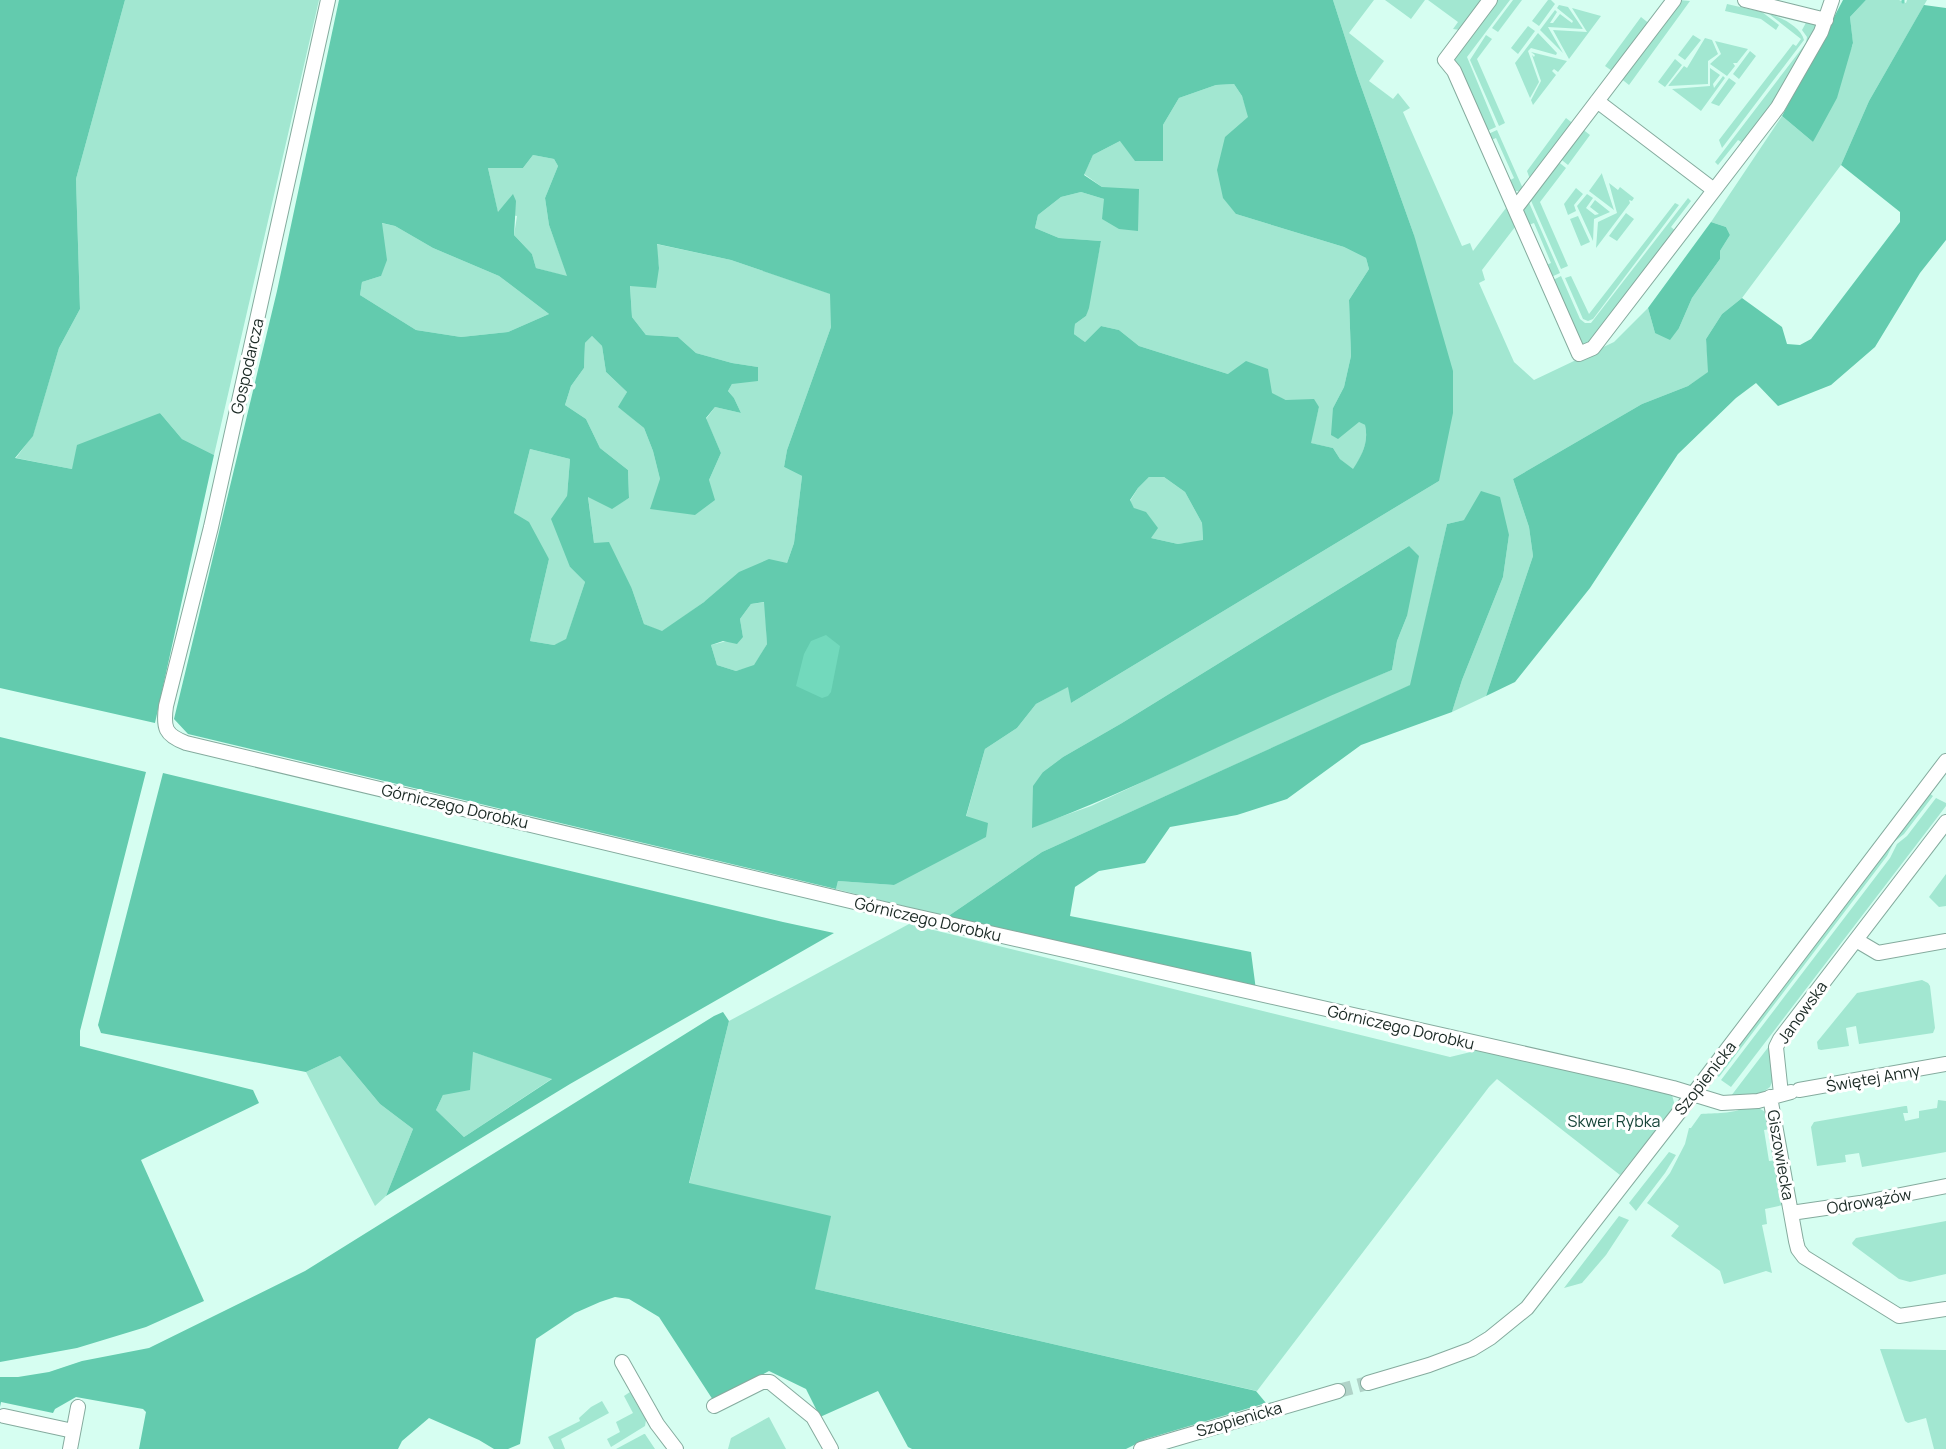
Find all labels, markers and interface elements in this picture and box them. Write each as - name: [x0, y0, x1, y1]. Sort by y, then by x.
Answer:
- street label: Gospodarcza: [225, 316, 269, 416]
- street label: Górniczego Dorobku: [379, 778, 531, 834]
- street label: Górniczego Dorobku: [852, 891, 1004, 947]
- street label: Janowska: [1772, 976, 1832, 1048]
- street label: Górniczego Dorobku: [1325, 999, 1477, 1055]
- street label: Szopienicka: [1669, 1036, 1741, 1120]
- street label: Świętej Anny: [1824, 1059, 1922, 1097]
- street label: Giszowiecka: [1762, 1108, 1800, 1202]
- park label: Skwer Rybka: [1568, 1110, 1660, 1132]
- street label: Odrowążów: [1825, 1183, 1913, 1219]
- street label: Szopienicka: [1193, 1396, 1285, 1442]

